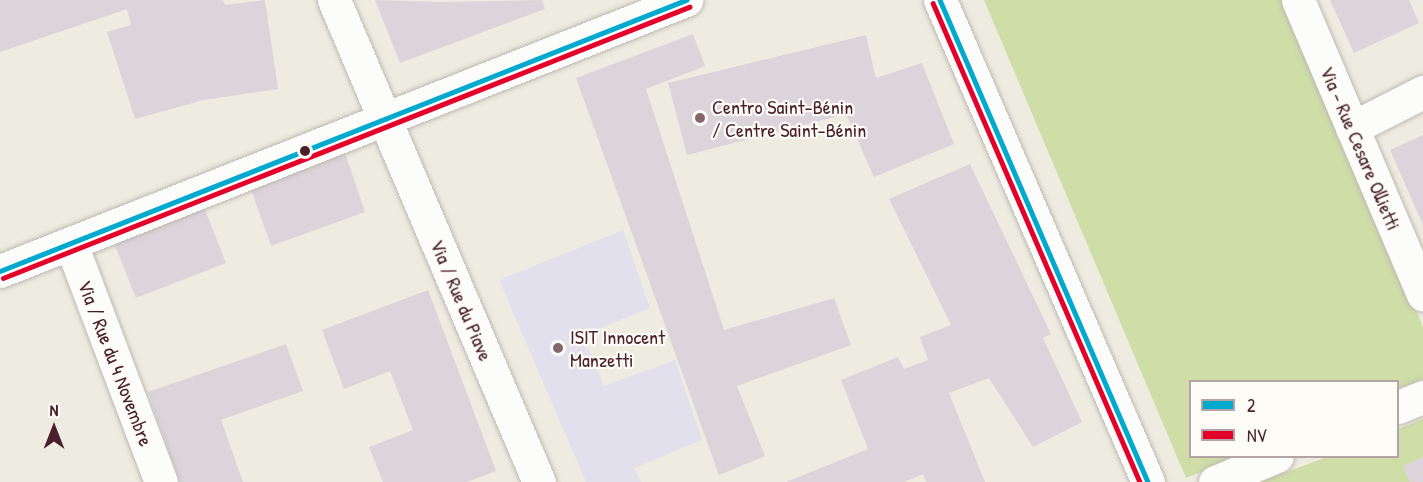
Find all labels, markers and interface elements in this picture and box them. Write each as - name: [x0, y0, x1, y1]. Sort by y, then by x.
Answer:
- street label: Via - Rue Cesare Ollietti: [1316, 62, 1406, 234]
- place label: Centro Saint-Bénin / Centre Saint-Bénin: [712, 94, 866, 141]
- marker: Centro Saint-Bénin / Centre Saint-Bénin: [693, 111, 707, 125]
- unlabelled marker: [299, 145, 311, 157]
- street label: Via / Rue du Piave: [426, 236, 498, 364]
- street label: Via / Rue du 4 Novembre: [73, 277, 159, 449]
- place label: ISIT Innocent Manzetti: [570, 324, 665, 371]
- marker: ISIT Innocent Manzetti: [551, 341, 565, 355]
- legend: [1189, 380, 1399, 458]
- text: 2: [1247, 393, 1255, 418]
- north arrow: [24, 398, 84, 458]
- text: N: [50, 399, 58, 421]
- text: NV: [1247, 423, 1267, 448]

